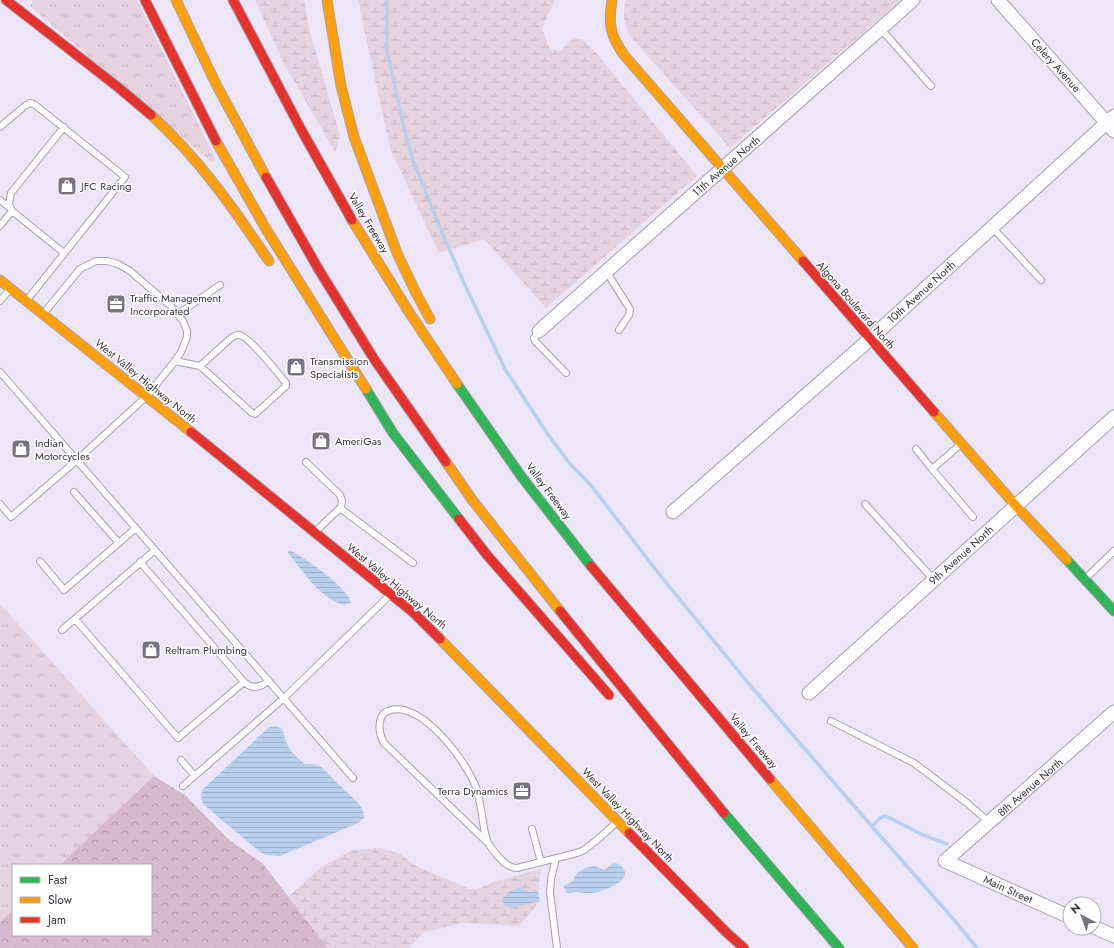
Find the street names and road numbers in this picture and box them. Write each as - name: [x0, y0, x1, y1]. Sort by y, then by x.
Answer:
- street label: Celery Avenue: [1027, 34, 1085, 96]
- street label: 11th Avenue North: [688, 132, 764, 200]
- street label: Valley Freeway: [345, 190, 393, 256]
- street label: Algona Boulevard North: [813, 257, 899, 353]
- street label: 10th Avenue North: [883, 257, 959, 327]
- street label: West Valley Highway North: [92, 335, 200, 427]
- street label: Valley Freeway: [522, 459, 576, 523]
- street label: 9th Avenue North: [925, 522, 997, 588]
- street label: West Valley Highway North: [343, 539, 451, 633]
- street label: Valley Freeway: [726, 710, 782, 772]
- street label: 8th Avenue North: [994, 754, 1066, 820]
- street label: West Valley Highway North: [578, 764, 678, 866]
- street label: Main Street: [981, 871, 1036, 907]

